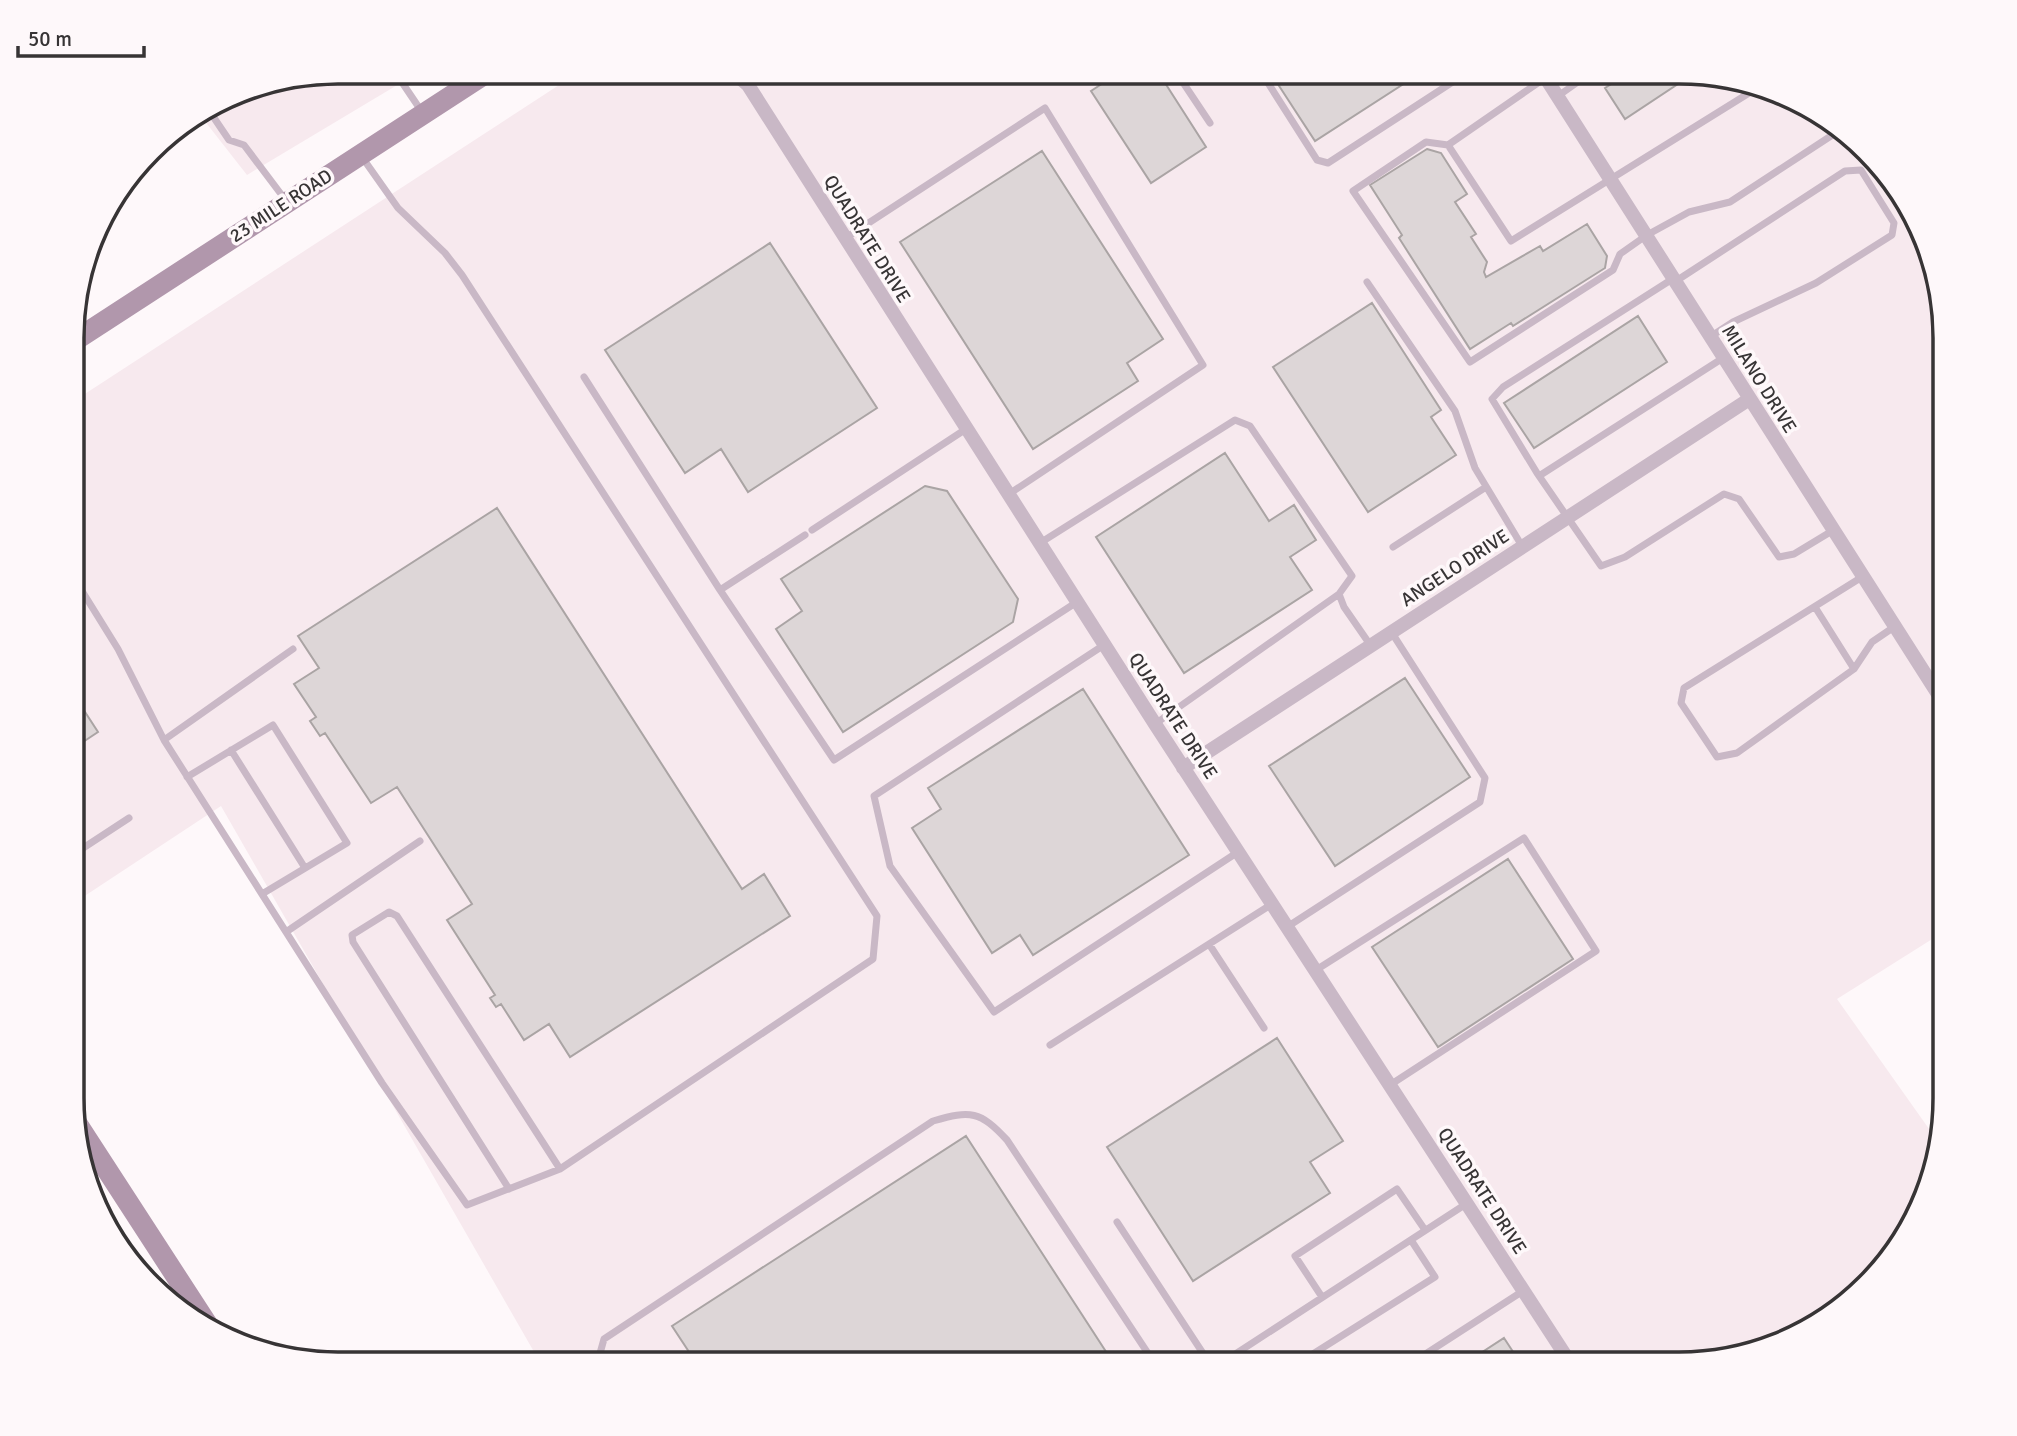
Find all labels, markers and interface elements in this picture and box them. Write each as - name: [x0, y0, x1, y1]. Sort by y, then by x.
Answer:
- scale bar: [18, 14, 144, 58]
- text: 50 m: [28, 26, 72, 52]
- street label: 23 MILE ROAD: [225, 164, 337, 248]
- street label: QUADRATE DRIVE: [818, 171, 916, 307]
- street label: MILANO DRIVE: [1716, 321, 1802, 437]
- street label: ANGELO DRIVE: [1396, 524, 1514, 612]
- street label: QUADRATE DRIVE: [1123, 648, 1223, 784]
- street label: QUADRATE DRIVE: [1432, 1123, 1532, 1259]

